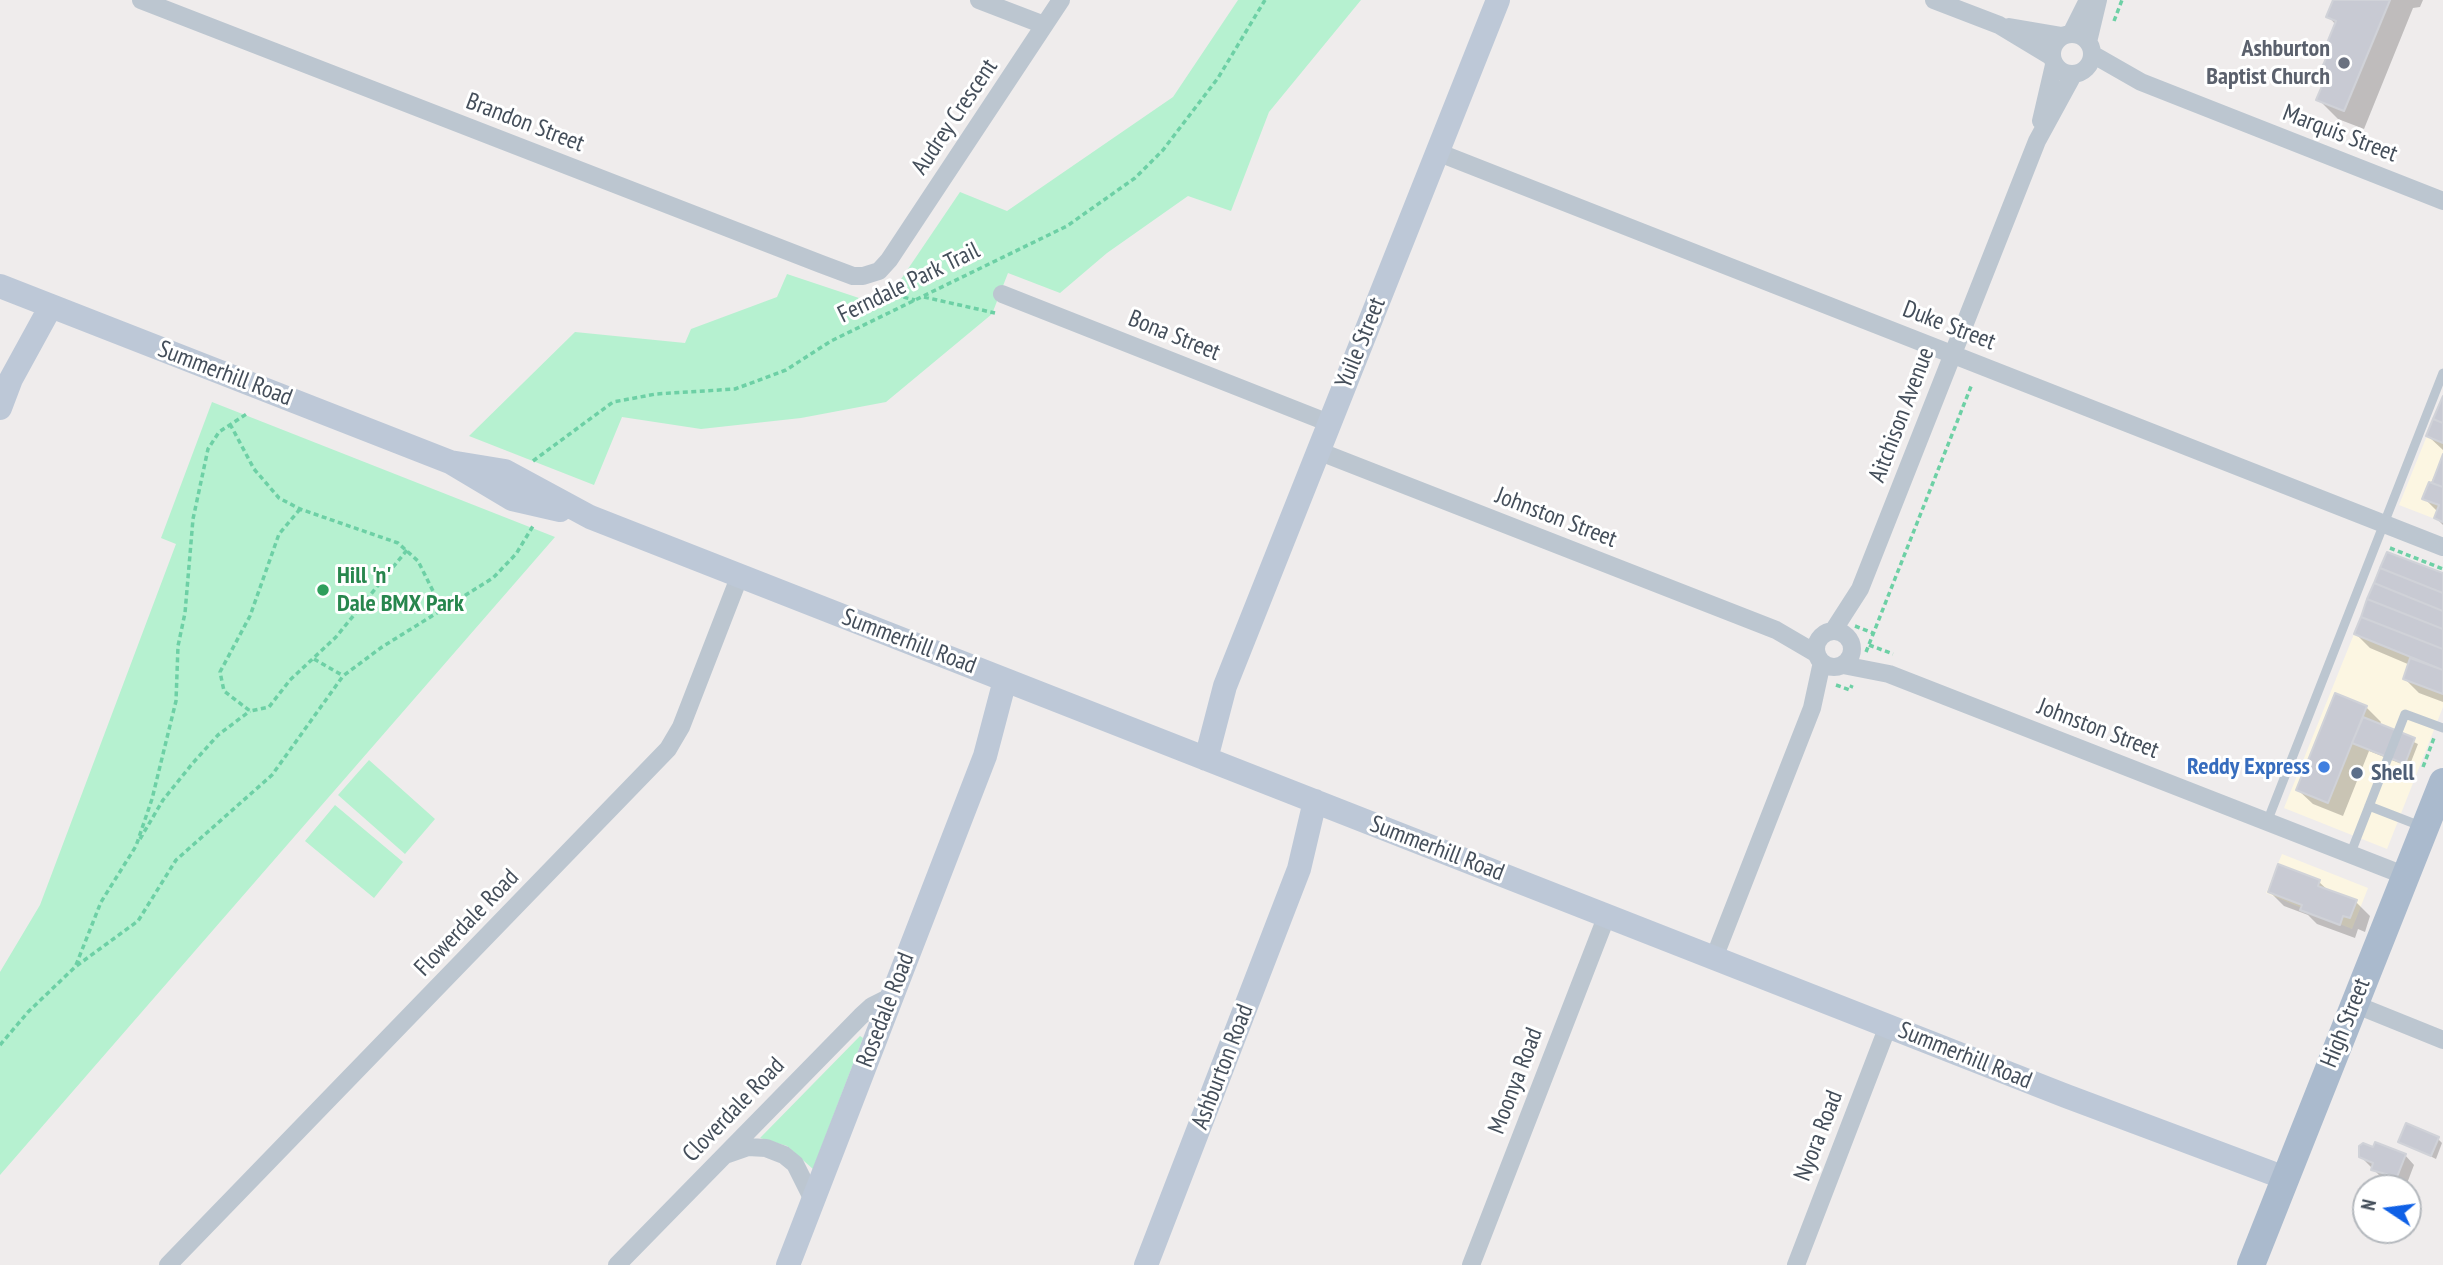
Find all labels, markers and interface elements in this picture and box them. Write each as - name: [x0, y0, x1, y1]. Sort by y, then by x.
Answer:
- place label: Ashburton Baptist Church: [2206, 35, 2330, 91]
- street label: Audrey Crescent: [906, 54, 1004, 180]
- marker: Ashburton Baptist Church: [2336, 55, 2352, 71]
- street label: Brandon Street: [462, 87, 588, 159]
- street label: Marquis Street: [2279, 99, 2401, 169]
- street label: Ferndale Park Trail: [834, 236, 984, 330]
- street label: Yuile Street: [1330, 293, 1392, 393]
- street label: Duke Street: [1899, 295, 1999, 357]
- street label: Bona Street: [1124, 305, 1224, 367]
- street label: Summerhill Road: [154, 335, 296, 413]
- street label: Aitchison Avenue: [1863, 344, 1941, 486]
- street label: Johnston Street: [1491, 482, 1621, 554]
- place label: Hill 'n' Dale BMX Park: [337, 562, 464, 618]
- marker: Hill 'n' Dale BMX Park: [315, 582, 331, 598]
- street label: Summerhill Road: [838, 603, 980, 681]
- street label: Johnston Street: [2033, 693, 2163, 765]
- place label: Reddy Express: [2187, 753, 2310, 781]
- marker: Reddy Express: [2316, 759, 2332, 775]
- place label: Shell: [2371, 759, 2414, 787]
- marker: Shell: [2349, 765, 2365, 781]
- street label: Summerhill Road: [1366, 810, 1508, 888]
- street label: Flowerdale Road: [409, 864, 525, 982]
- street label: Rosedale Road: [851, 949, 921, 1071]
- street label: High Street: [2315, 974, 2377, 1072]
- street label: Ashburton Road: [1186, 1001, 1260, 1133]
- street label: Summerhill Road: [1894, 1016, 2036, 1096]
- street label: Moonya Road: [1483, 1024, 1549, 1138]
- street label: Cloverdale Road: [677, 1052, 791, 1168]
- street label: Nyora Road: [1789, 1087, 1849, 1185]
- north arrow: [2352, 1174, 2422, 1244]
- text: N: [2356, 1197, 2381, 1212]

